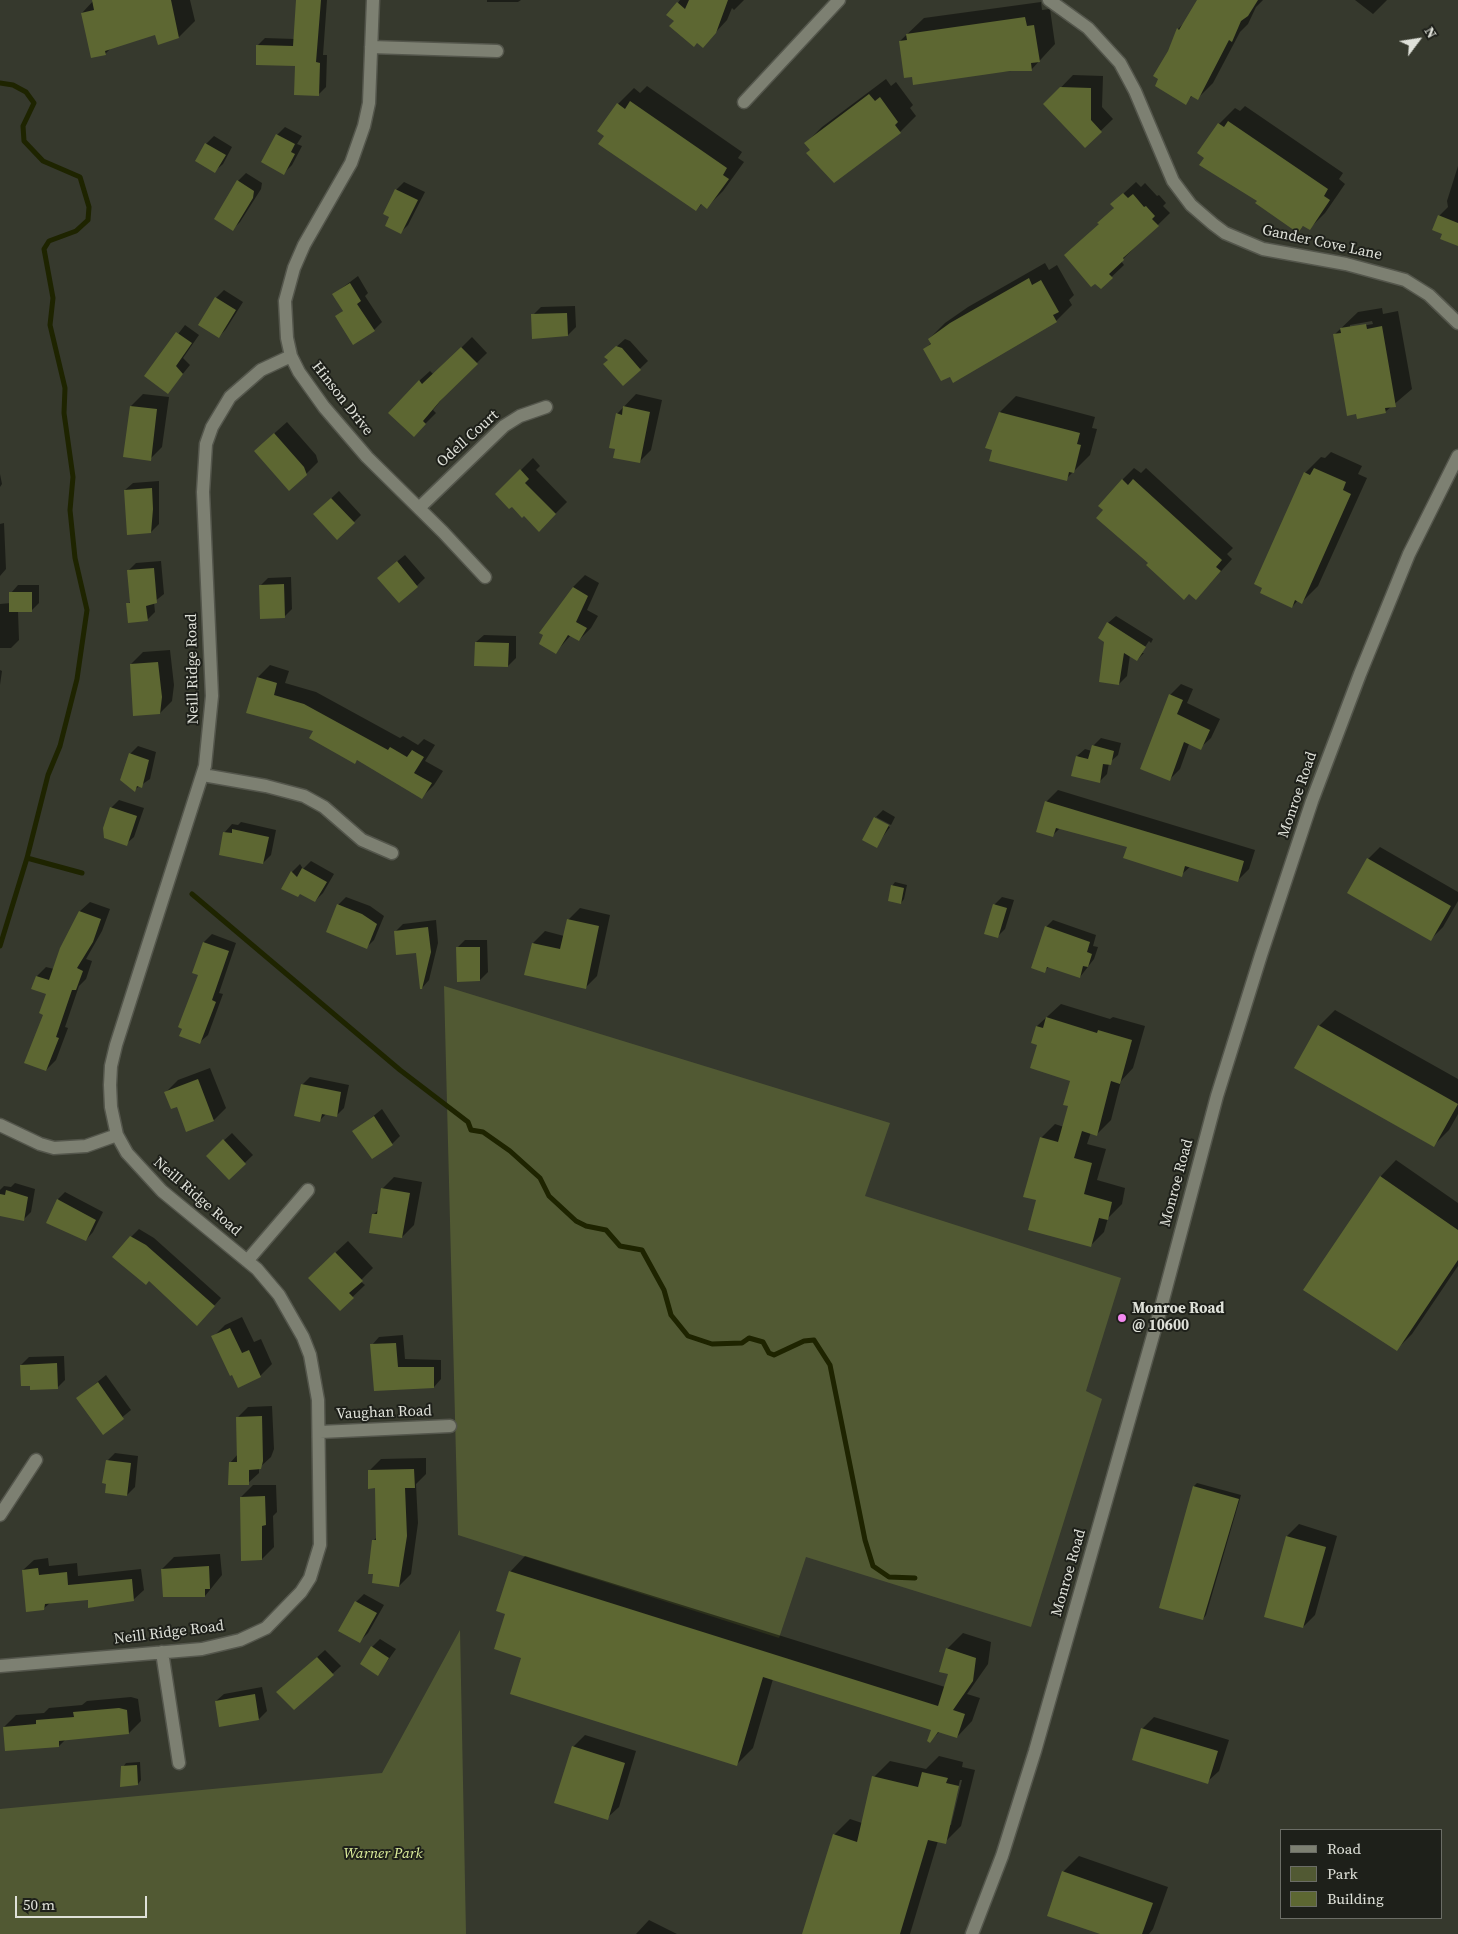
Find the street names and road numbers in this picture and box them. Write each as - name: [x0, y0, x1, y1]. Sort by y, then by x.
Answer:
- street label: Gander Cove Lane: [1260, 221, 1384, 265]
- street label: Hinson Drive: [308, 358, 376, 440]
- street label: Odell Court: [433, 407, 503, 471]
- street label: Neill Ridge Road: [183, 613, 203, 725]
- street label: Monroe Road: [1275, 749, 1321, 841]
- street label: Monroe Road: [1157, 1137, 1197, 1229]
- street label: Neill Ridge Road: [149, 1154, 245, 1240]
- street label: Vaughan Road: [336, 1402, 432, 1424]
- street label: Monroe Road: [1048, 1527, 1090, 1619]
- street label: Neill Ridge Road: [113, 1617, 225, 1649]

